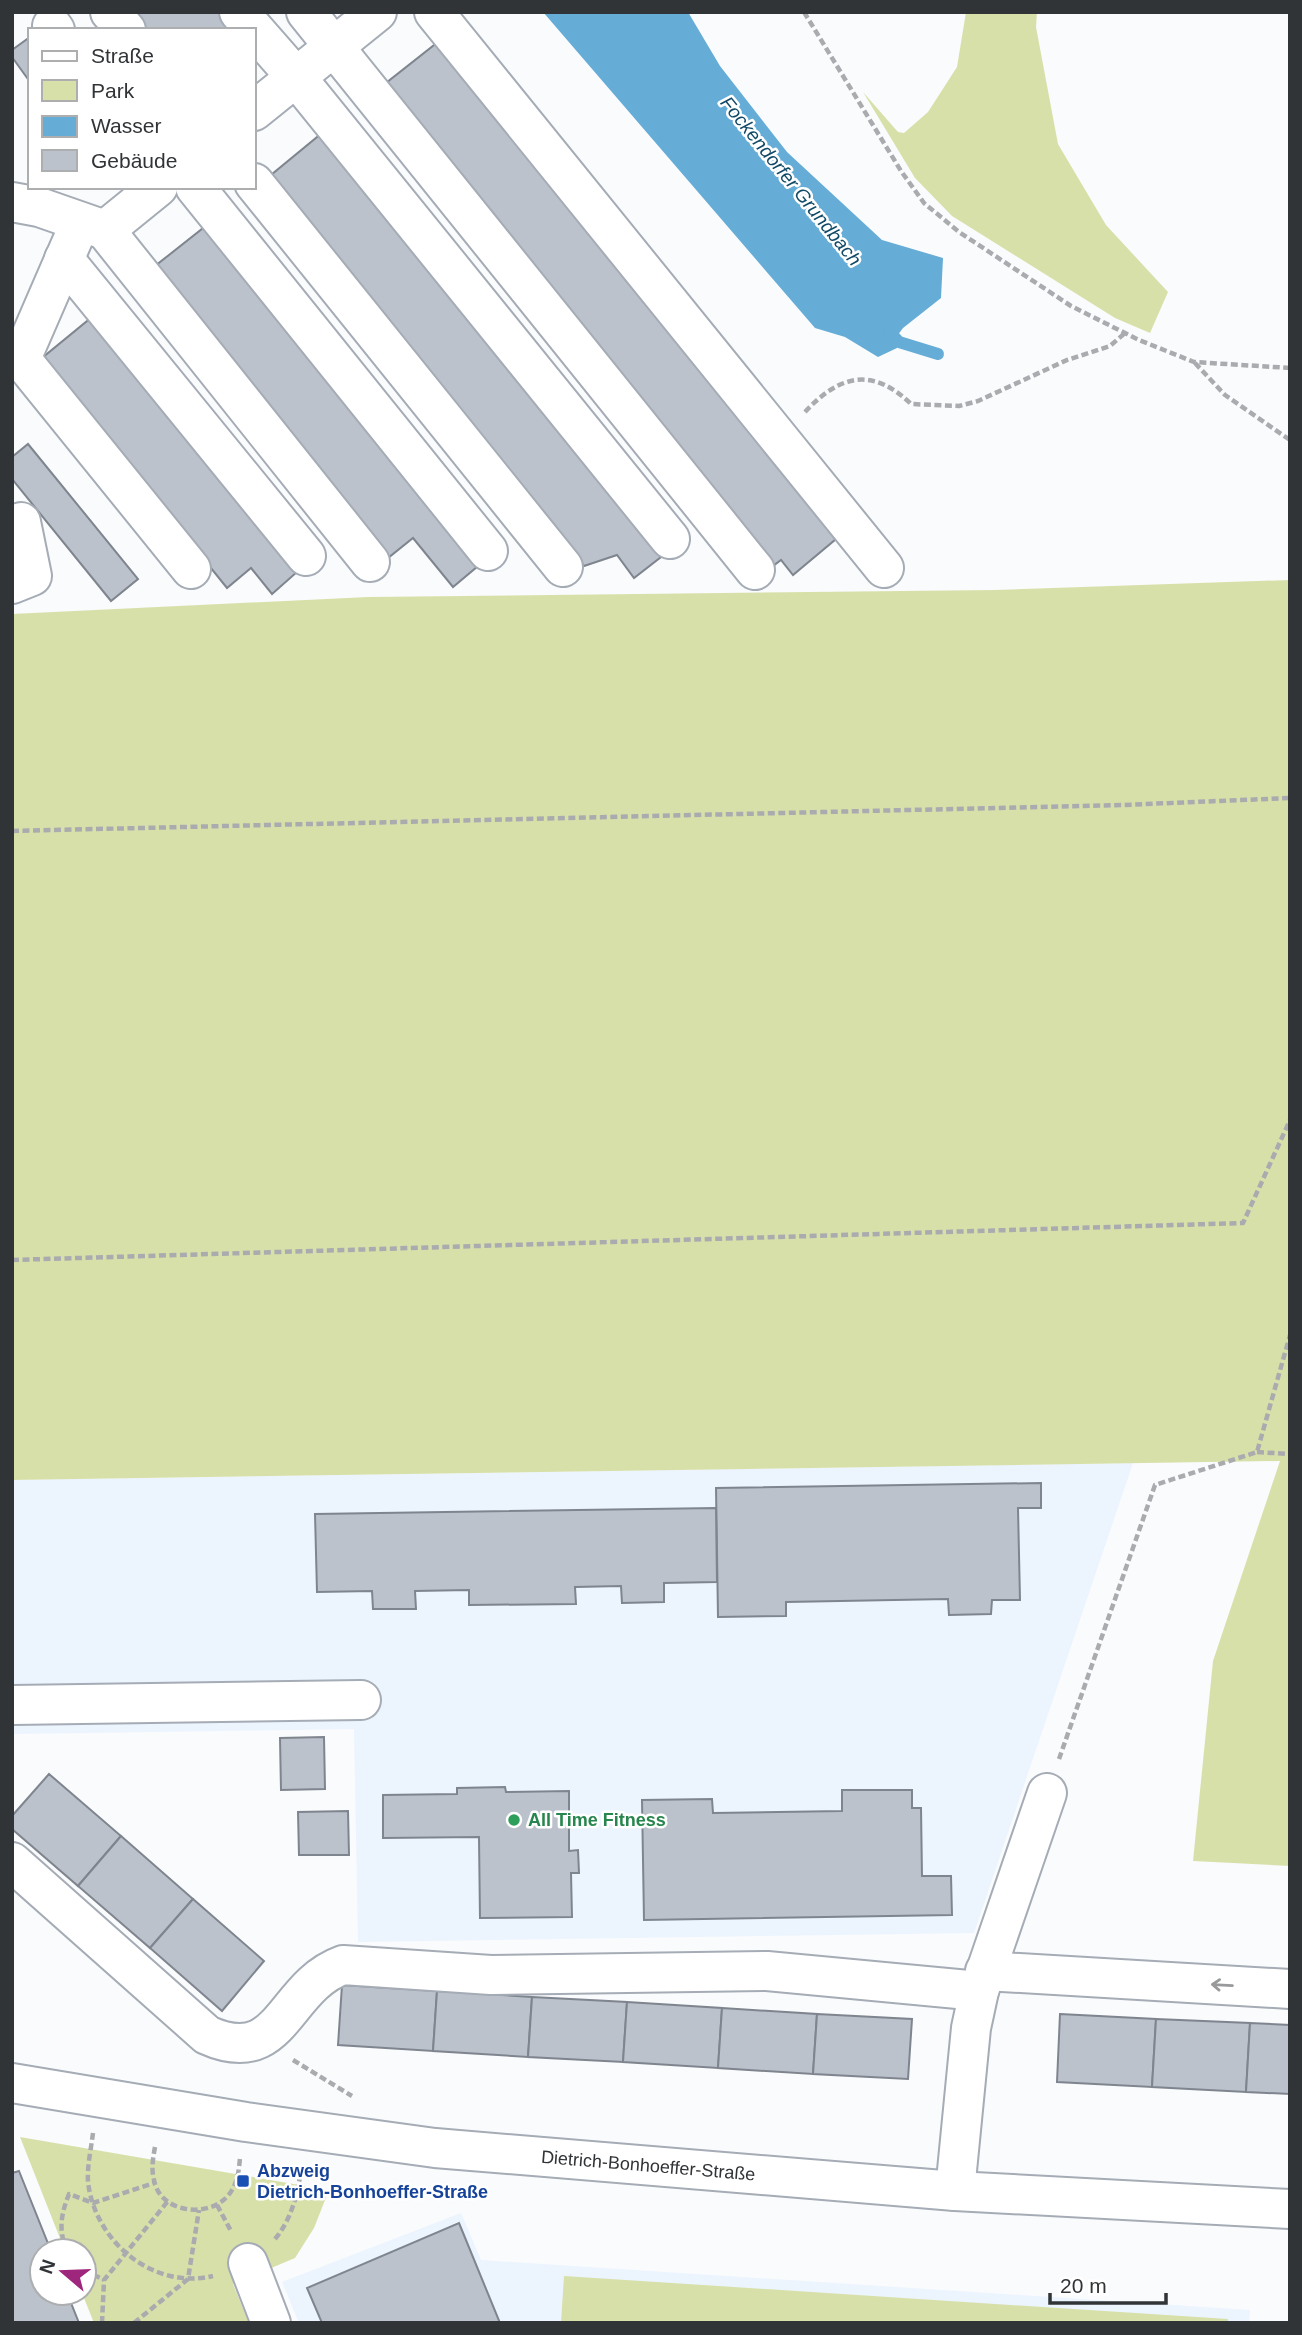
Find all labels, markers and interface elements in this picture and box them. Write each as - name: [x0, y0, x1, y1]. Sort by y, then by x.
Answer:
- legend: [28, 28, 256, 189]
- text: Straße: [91, 44, 154, 67]
- text: Park: [91, 79, 135, 102]
- water label: Fockendorfer Grundbach: [716, 92, 866, 270]
- text: Wasser: [91, 114, 161, 137]
- text: Gebäude: [91, 149, 177, 172]
- place label: All Time Fitness: [528, 1810, 666, 1830]
- marker: All Time Fitness: [506, 1812, 522, 1828]
- one-way arrow: [1211, 1978, 1233, 1991]
- street label: Dietrich-Bonhoeffer-Straße: [540, 2147, 756, 2184]
- place label: Abzweig Dietrich-Bonhoeffer-Straße: [257, 2161, 488, 2202]
- marker: Abzweig Dietrich-Bonhoeffer-Straße: [235, 2173, 251, 2189]
- north arrow: [28, 2237, 98, 2307]
- text: N: [35, 2257, 60, 2277]
- scale bar: [1050, 2262, 1166, 2306]
- text: 20 m: [1060, 2274, 1107, 2297]

